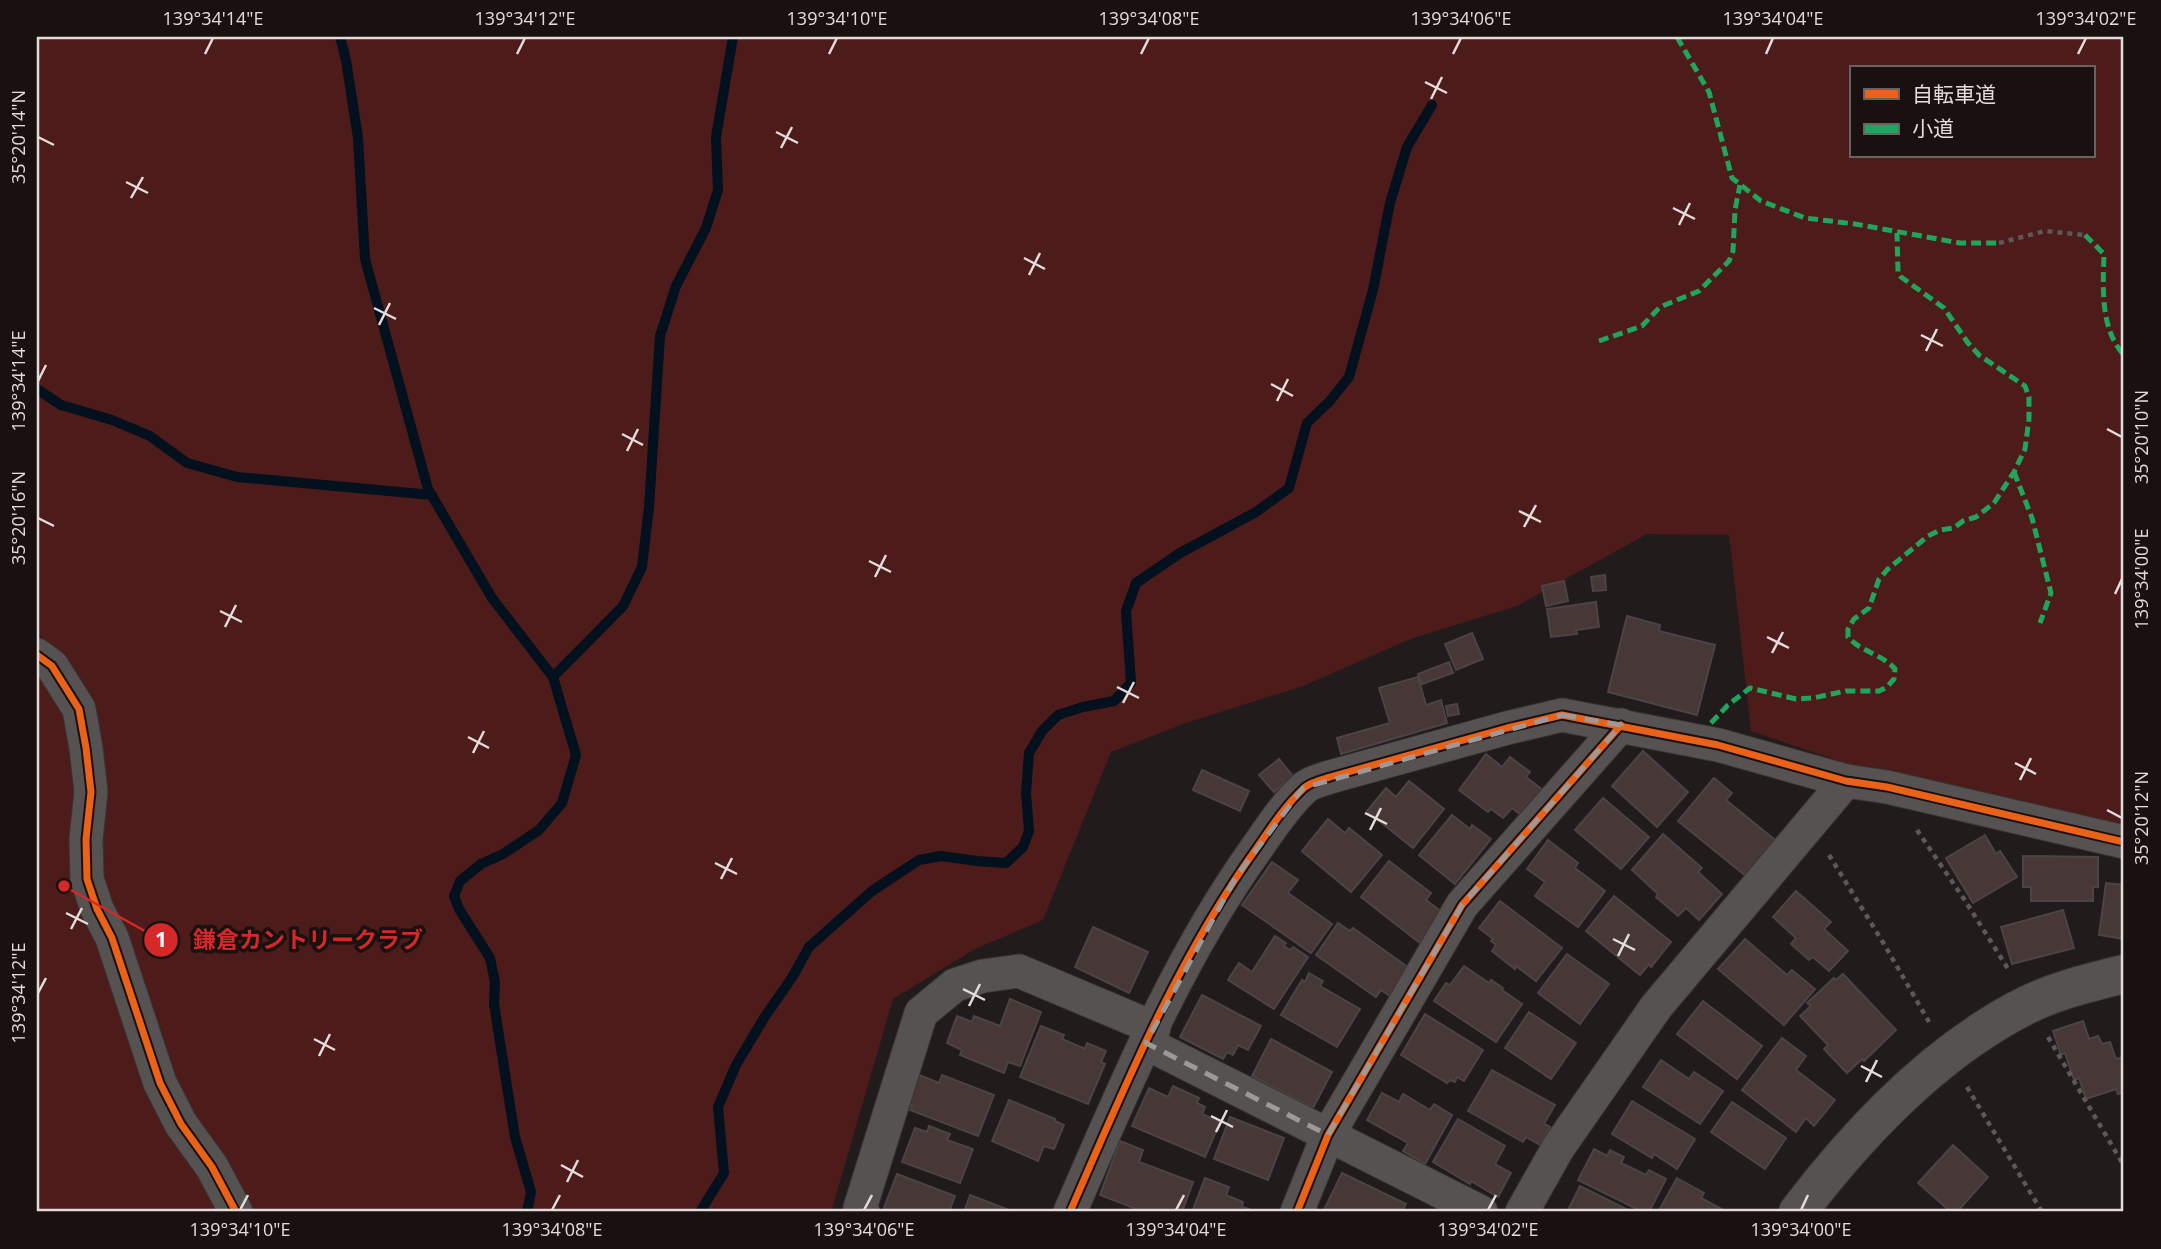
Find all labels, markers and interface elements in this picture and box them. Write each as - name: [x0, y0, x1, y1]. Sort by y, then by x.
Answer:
- text: 139°34'14"E: [163, 6, 263, 30]
- text: 139°34'12"E: [475, 6, 575, 30]
- text: 139°34'10"E: [787, 6, 887, 30]
- text: 139°34'08"E: [1099, 6, 1199, 30]
- text: 139°34'06"E: [1411, 6, 1511, 30]
- text: 139°34'04"E: [1723, 6, 1823, 30]
- text: 139°34'02"E: [2036, 6, 2136, 30]
- legend: [1850, 66, 2094, 158]
- text: 自転車道: [1912, 80, 1996, 108]
- text: 35°20'14"N: [6, 90, 30, 184]
- text: 小道: [1912, 114, 1954, 142]
- text: 139°34'14"E: [6, 331, 30, 431]
- text: 35°20'10"N: [2129, 390, 2153, 484]
- text: 35°20'16"N: [6, 471, 30, 565]
- text: 139°34'00"E: [2129, 529, 2153, 629]
- text: 35°20'12"N: [2129, 771, 2153, 865]
- callout: 鎌倉カントリークラブ: [144, 918, 437, 962]
- text: 鎌倉カントリークラブ: [193, 923, 423, 955]
- text: 1: [155, 925, 167, 953]
- text: 139°34'12"E: [6, 943, 30, 1043]
- text: 139°34'10"E: [190, 1217, 290, 1241]
- text: 139°34'08"E: [502, 1217, 602, 1241]
- text: 139°34'06"E: [814, 1217, 914, 1241]
- text: 139°34'04"E: [1126, 1217, 1226, 1241]
- text: 139°34'02"E: [1438, 1217, 1538, 1241]
- text: 139°34'00"E: [1751, 1217, 1851, 1241]

